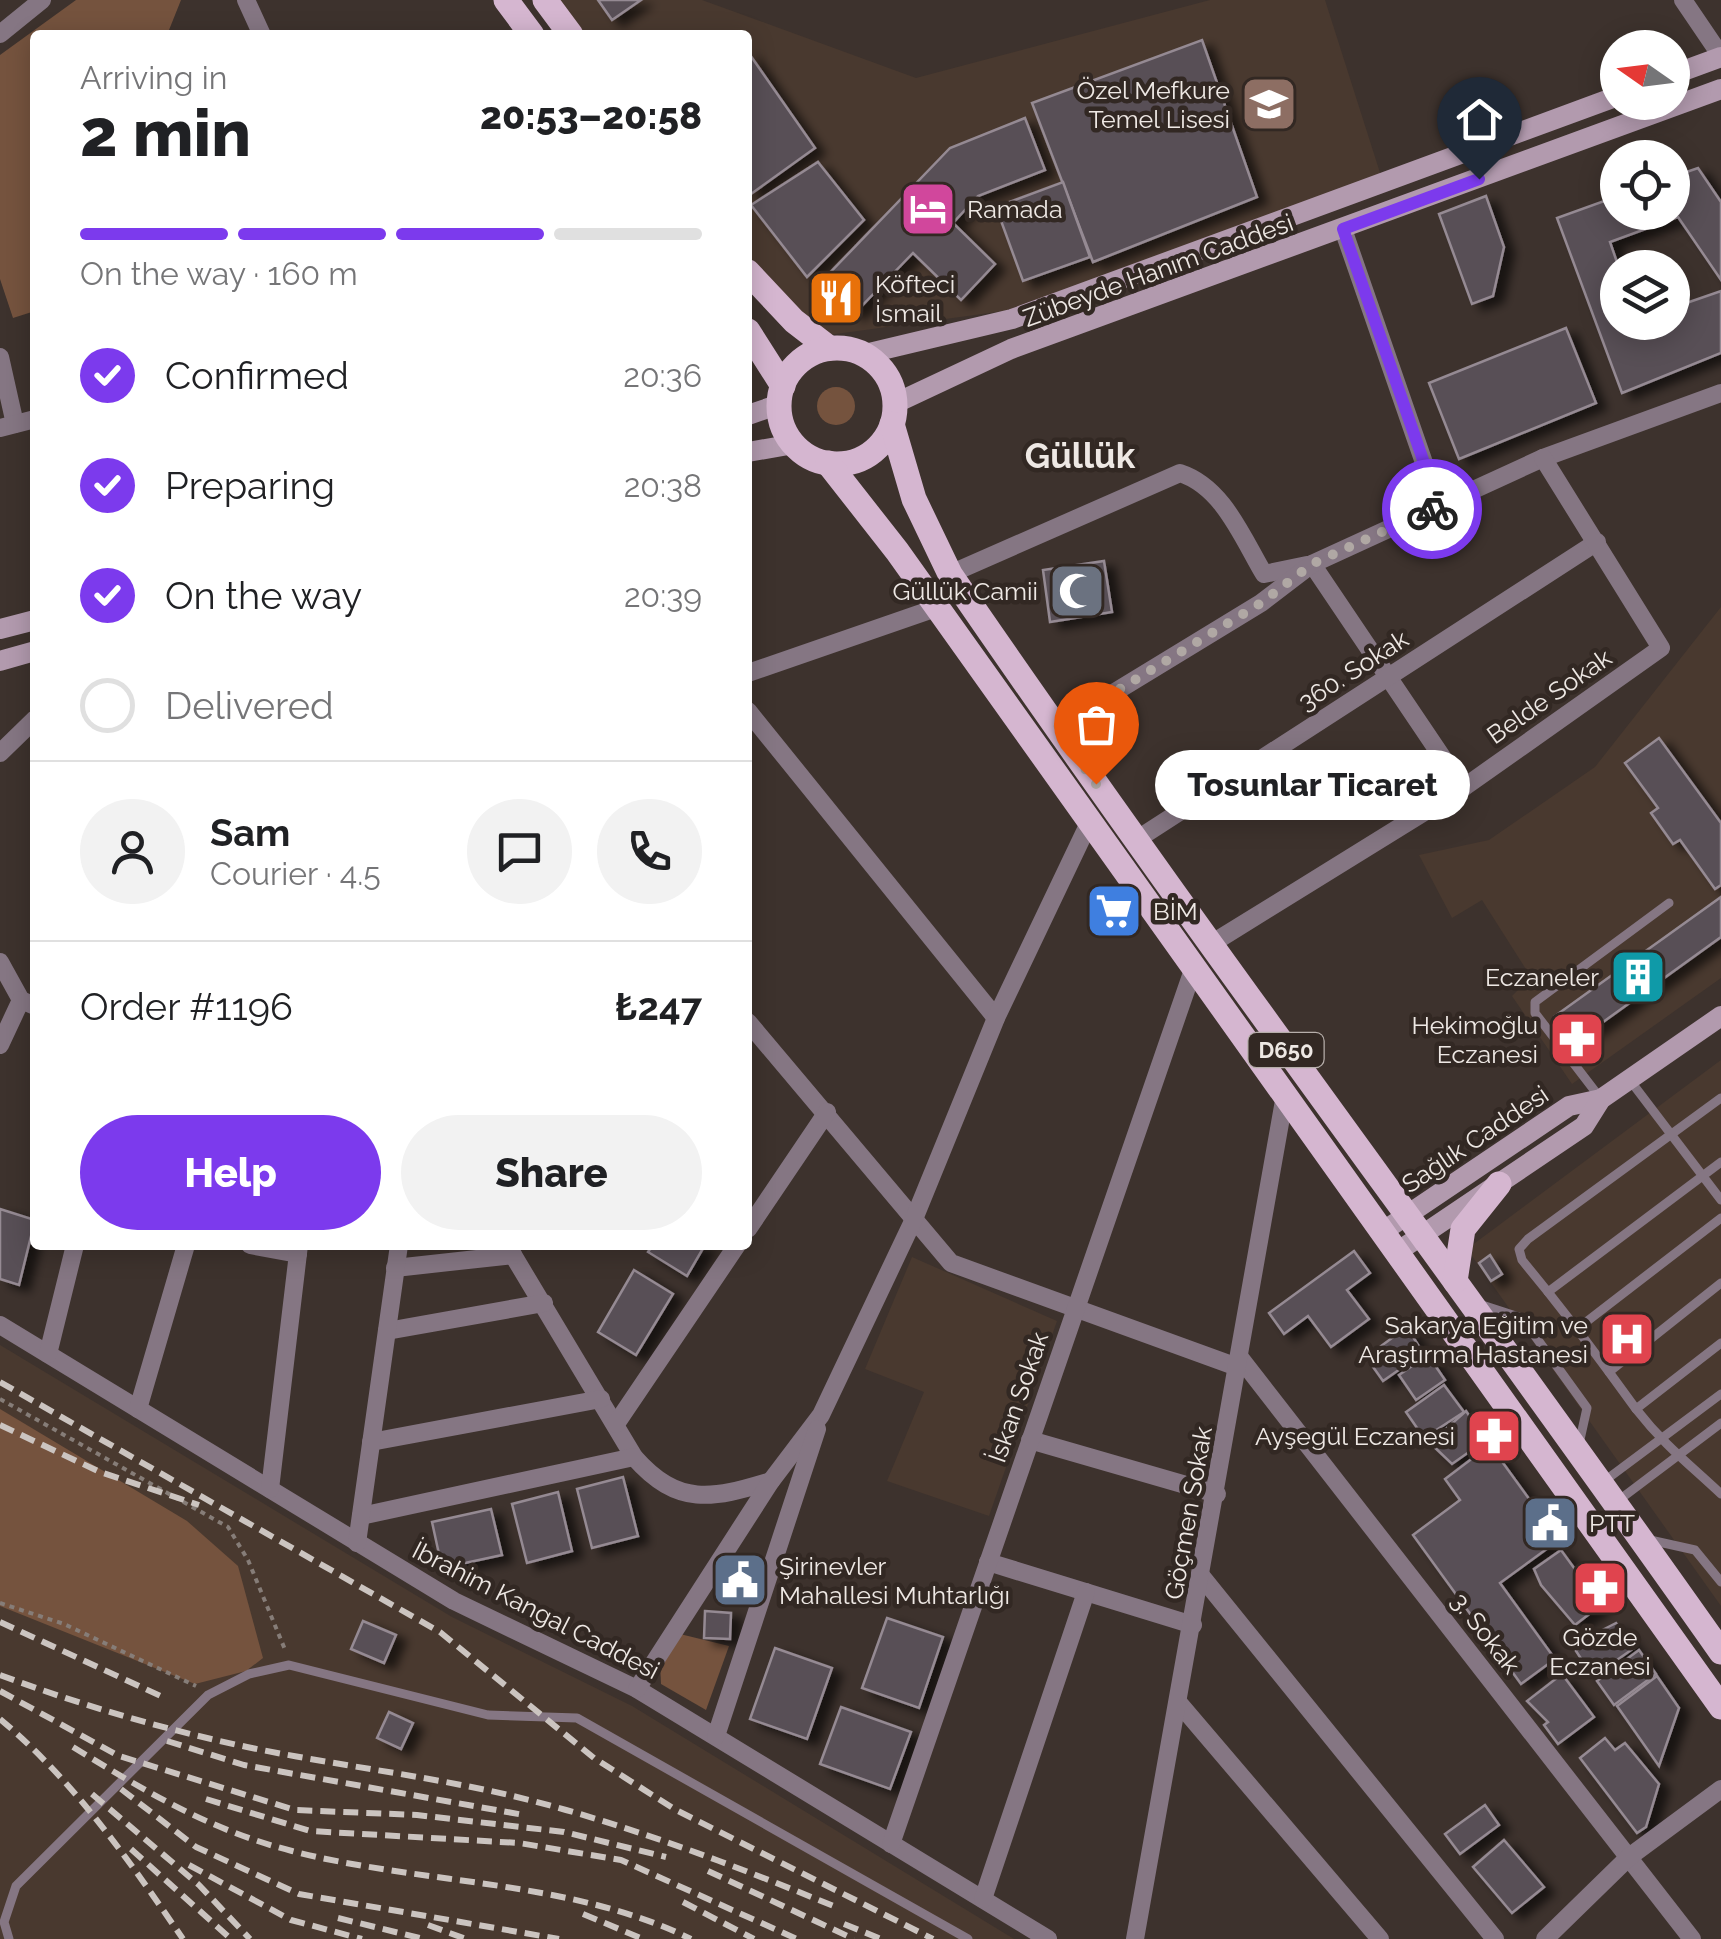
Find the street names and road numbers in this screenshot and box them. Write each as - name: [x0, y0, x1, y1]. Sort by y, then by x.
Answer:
- street label: Zübeyde Hanım Caddesi: [1019, 207, 1297, 333]
- street label: 360. Sokak: [1292, 623, 1414, 717]
- street label: Belde Sokak: [1481, 642, 1618, 750]
- road number: D650: [1248, 1033, 1324, 1067]
- street label: Sağlık Caddesi: [1396, 1079, 1554, 1199]
- street label: İskan Sokak: [982, 1327, 1055, 1466]
- street label: Göçmen Sokak: [1158, 1423, 1218, 1602]
- street label: İbrahim Kangal Caddesi: [407, 1535, 665, 1685]
- street label: 3. Sokak: [1445, 1587, 1527, 1680]

